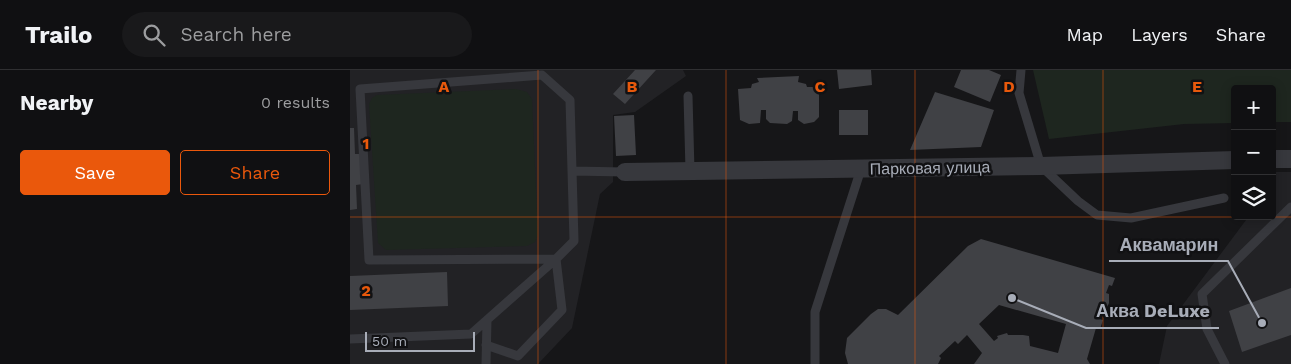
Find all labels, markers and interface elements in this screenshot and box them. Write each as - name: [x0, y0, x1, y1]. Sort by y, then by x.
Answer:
- search box: [122, 12, 472, 57]
- text: Trailo: [25, 21, 92, 49]
- icon: search: [140, 21, 168, 49]
- text: Search here: [180, 23, 292, 46]
- text: Map: [1066, 24, 1103, 45]
- text: Layers: [1131, 24, 1188, 45]
- text: Share: [1216, 24, 1266, 45]
- text: A: [439, 77, 450, 96]
- text: B: [627, 77, 638, 96]
- text: C: [815, 77, 826, 96]
- text: D: [1003, 77, 1015, 96]
- text: E: [1192, 77, 1202, 96]
- map controls: [1231, 85, 1276, 220]
- button: +: [1231, 85, 1276, 130]
- text: Nearby: [20, 90, 93, 115]
- text: 0 results: [261, 93, 330, 112]
- button: −: [1231, 130, 1276, 175]
- text: 1: [363, 134, 369, 153]
- button: Save: [20, 150, 170, 195]
- button: Share: [180, 150, 330, 195]
- street label: Парковая улица: [869, 157, 991, 179]
- button: layers: [1231, 175, 1276, 220]
- callout: Аквамарин: [1109, 228, 1228, 261]
- text: Аквамарин: [1120, 234, 1218, 255]
- text: 2: [361, 281, 371, 300]
- callout: Аква DeLuxe: [1086, 295, 1219, 328]
- text: Аква DeLuxe: [1096, 300, 1210, 321]
- scale bar: [365, 329, 475, 352]
- text: 50 m: [372, 333, 407, 349]

